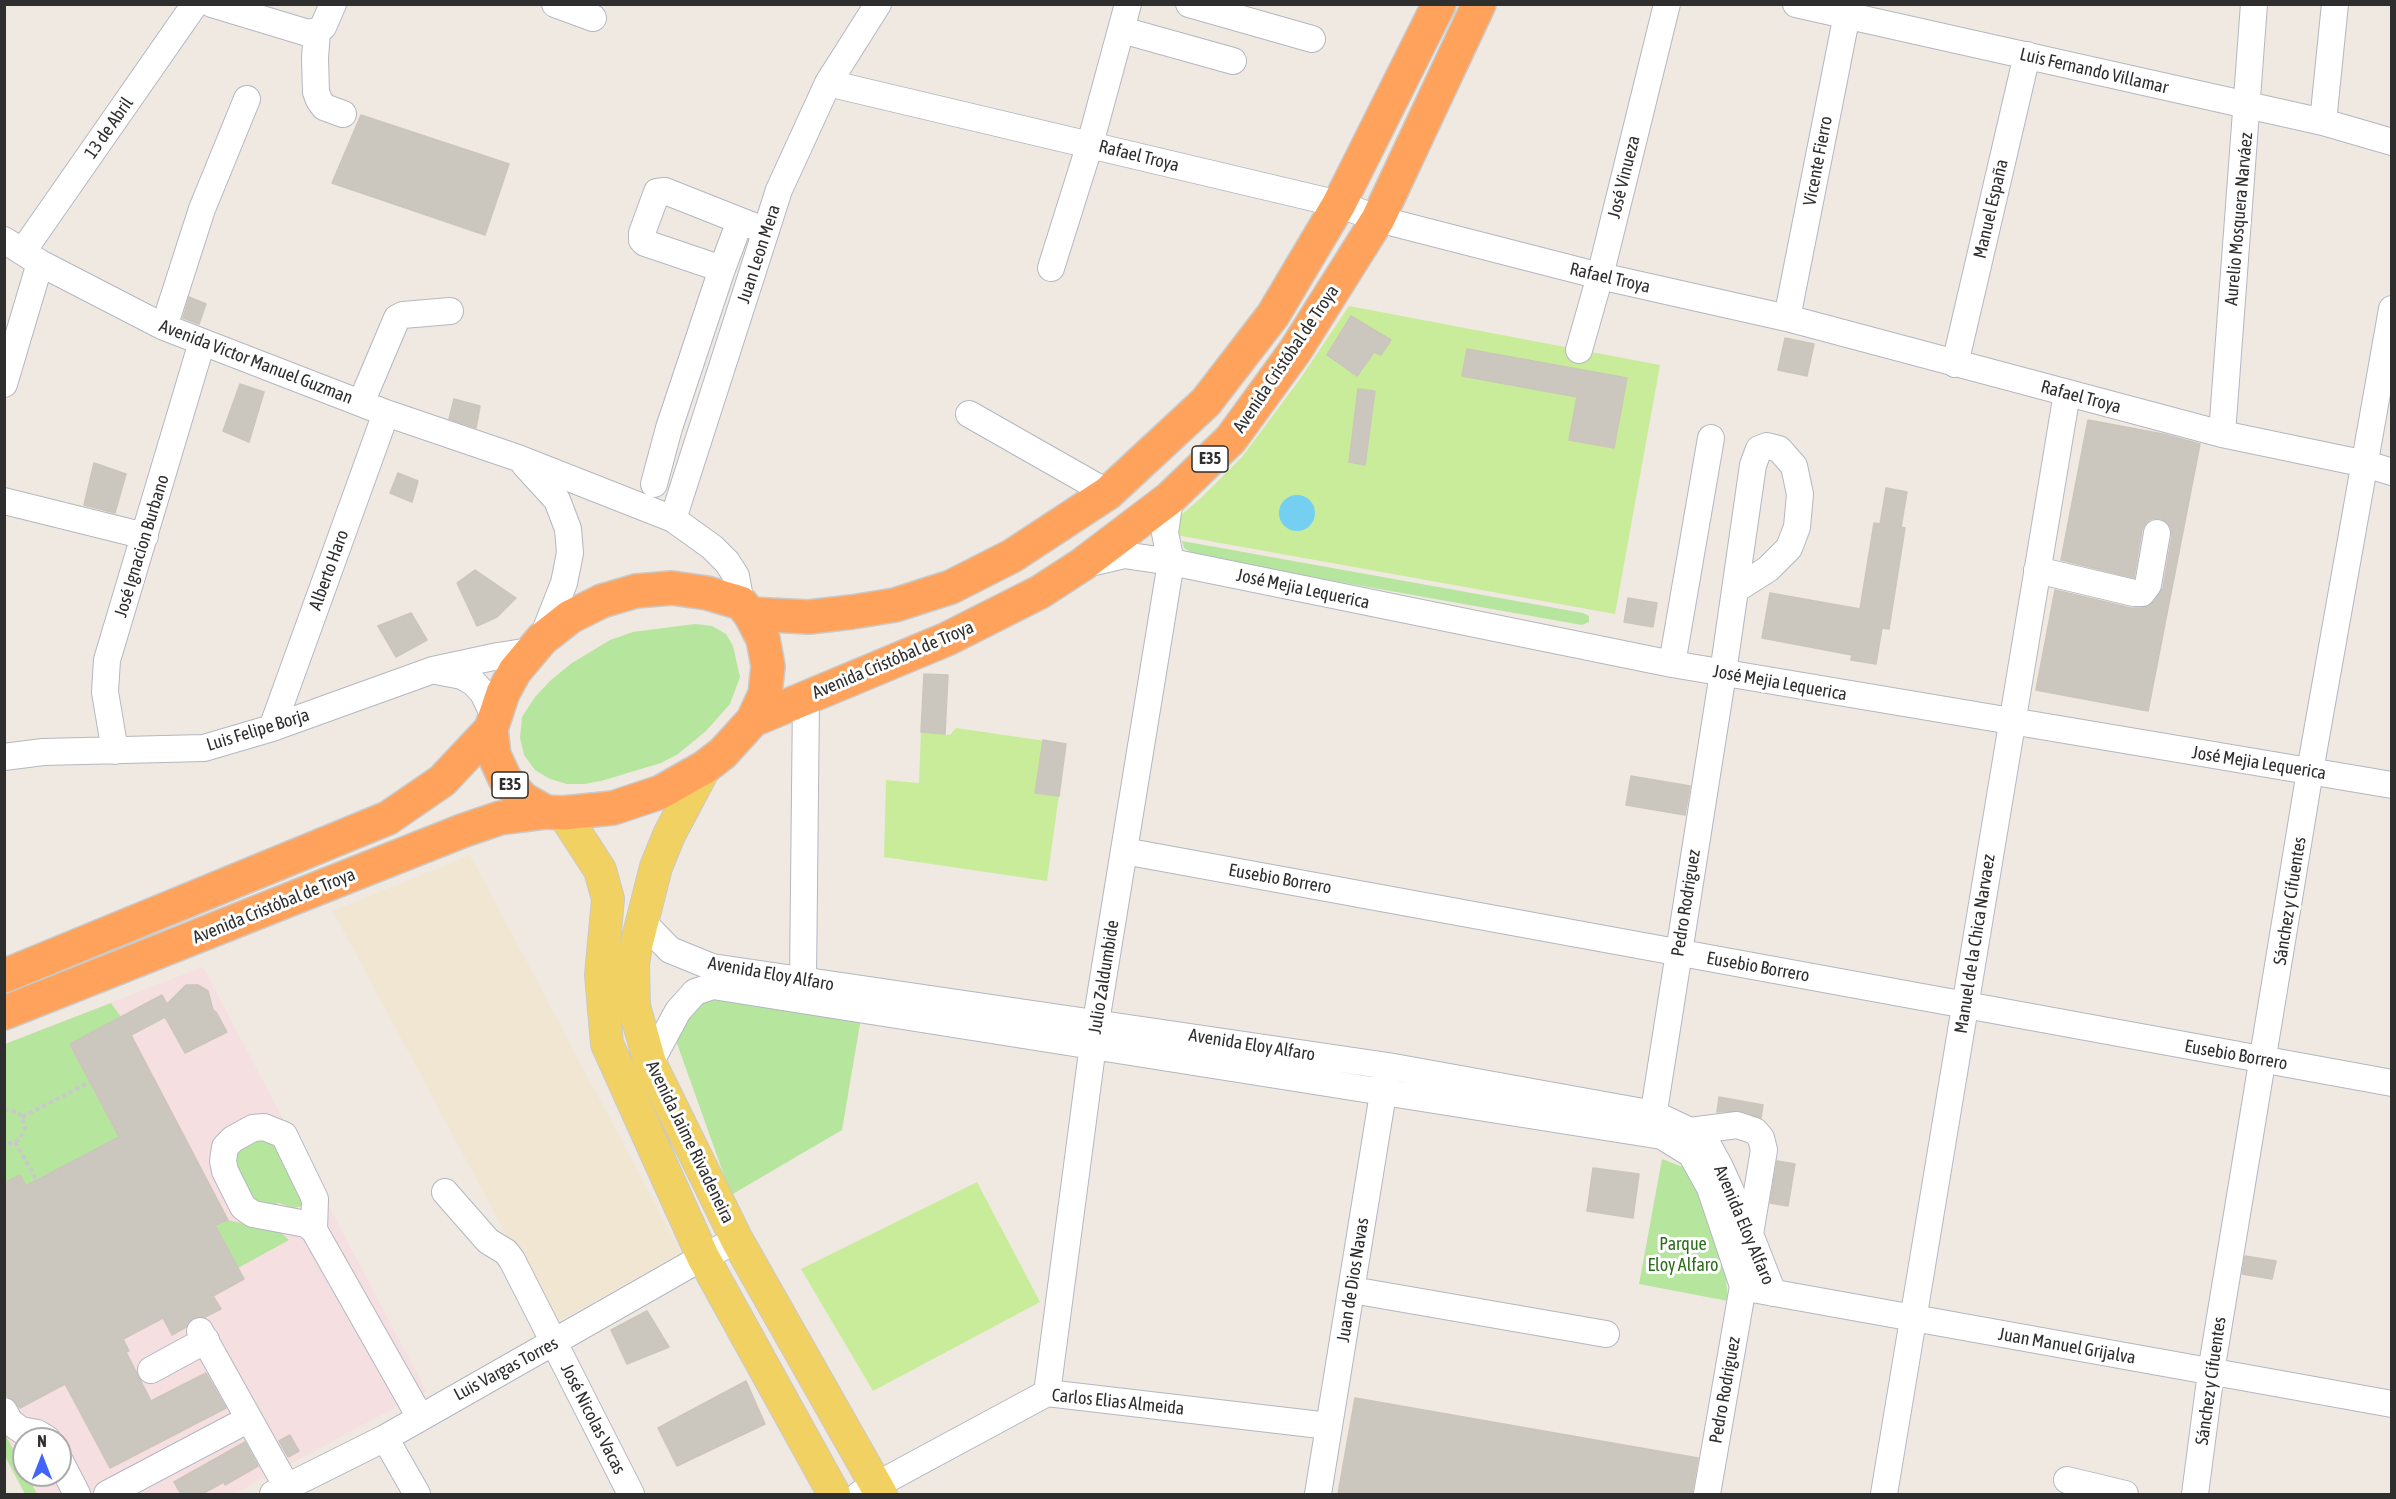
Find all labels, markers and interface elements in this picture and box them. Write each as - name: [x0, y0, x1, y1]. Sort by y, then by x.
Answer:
- street label: Luis Fernando Villamar: [2018, 43, 2170, 99]
- street label: 13 de Abril: [80, 93, 138, 163]
- street label: Vicente Fierro: [1799, 114, 1837, 208]
- street label: Aurelio Mosquera Narváez: [2221, 132, 2257, 306]
- street label: José Vinueza: [1603, 133, 1645, 221]
- street label: Rafael Troya: [1097, 136, 1181, 176]
- street label: Manuel España: [1969, 157, 2013, 261]
- street label: Juan Leon Mera: [733, 202, 785, 306]
- street label: Rafael Troya: [1568, 258, 1652, 298]
- street label: Avenida Cristóbal de Troya: [1229, 281, 1343, 437]
- street label: Avenida Victor Manuel Guzman: [156, 315, 356, 409]
- street label: Rafael Troya: [2039, 376, 2123, 418]
- road number: E35: [1192, 446, 1228, 472]
- street label: José Ignacion Burbano: [110, 472, 174, 620]
- street label: Alberto Haro: [304, 527, 354, 613]
- street label: José Mejia Lequerica: [1234, 564, 1372, 614]
- street label: Avenida Cristóbal de Troya: [809, 616, 977, 704]
- street label: José Mejia Lequerica: [1711, 661, 1849, 705]
- street label: Luis Felipe Borja: [204, 704, 312, 756]
- street label: José Mejia Lequerica: [2190, 742, 2328, 784]
- road number: E35: [492, 772, 528, 798]
- street label: Sánchez y Cifuentes: [2269, 835, 2311, 967]
- street label: Pedro Rodriguez: [1667, 848, 1705, 958]
- street label: Manuel de la Chica Narvaez: [1950, 853, 2000, 1035]
- street label: Eusebio Borrero: [1227, 859, 1333, 899]
- street label: Avenida Cristóbal de Troya: [190, 864, 358, 948]
- street label: Julio Zaldumbide: [1084, 919, 1124, 1035]
- street label: Eusebio Borrero: [1705, 947, 1811, 987]
- street label: Avenida Eloy Alfaro: [706, 952, 836, 996]
- street label: Avenida Eloy Alfaro: [1187, 1024, 1317, 1066]
- street label: Eusebio Borrero: [2183, 1035, 2289, 1075]
- street label: Avenida Jaime Rivadeneira: [641, 1057, 739, 1227]
- street label: Avenida Eloy Alfaro: [1709, 1162, 1779, 1288]
- street label: Juan de Dios Navas: [1333, 1216, 1373, 1344]
- park label: Parque Eloy Alfaro: [1647, 1233, 1719, 1276]
- street label: Sánchez y Cifuentes: [2191, 1315, 2231, 1447]
- street label: Juan Manuel Grijalva: [1997, 1323, 2137, 1369]
- street label: Luis Vargas Torres: [450, 1332, 562, 1406]
- street label: Pedro Rodriguez: [1705, 1335, 1745, 1445]
- street label: José Nicolas Vacas: [556, 1360, 630, 1478]
- street label: Carlos Elias Almeida: [1051, 1384, 1185, 1420]
- north arrow: [12, 1427, 72, 1487]
- text: N: [37, 1432, 47, 1450]

